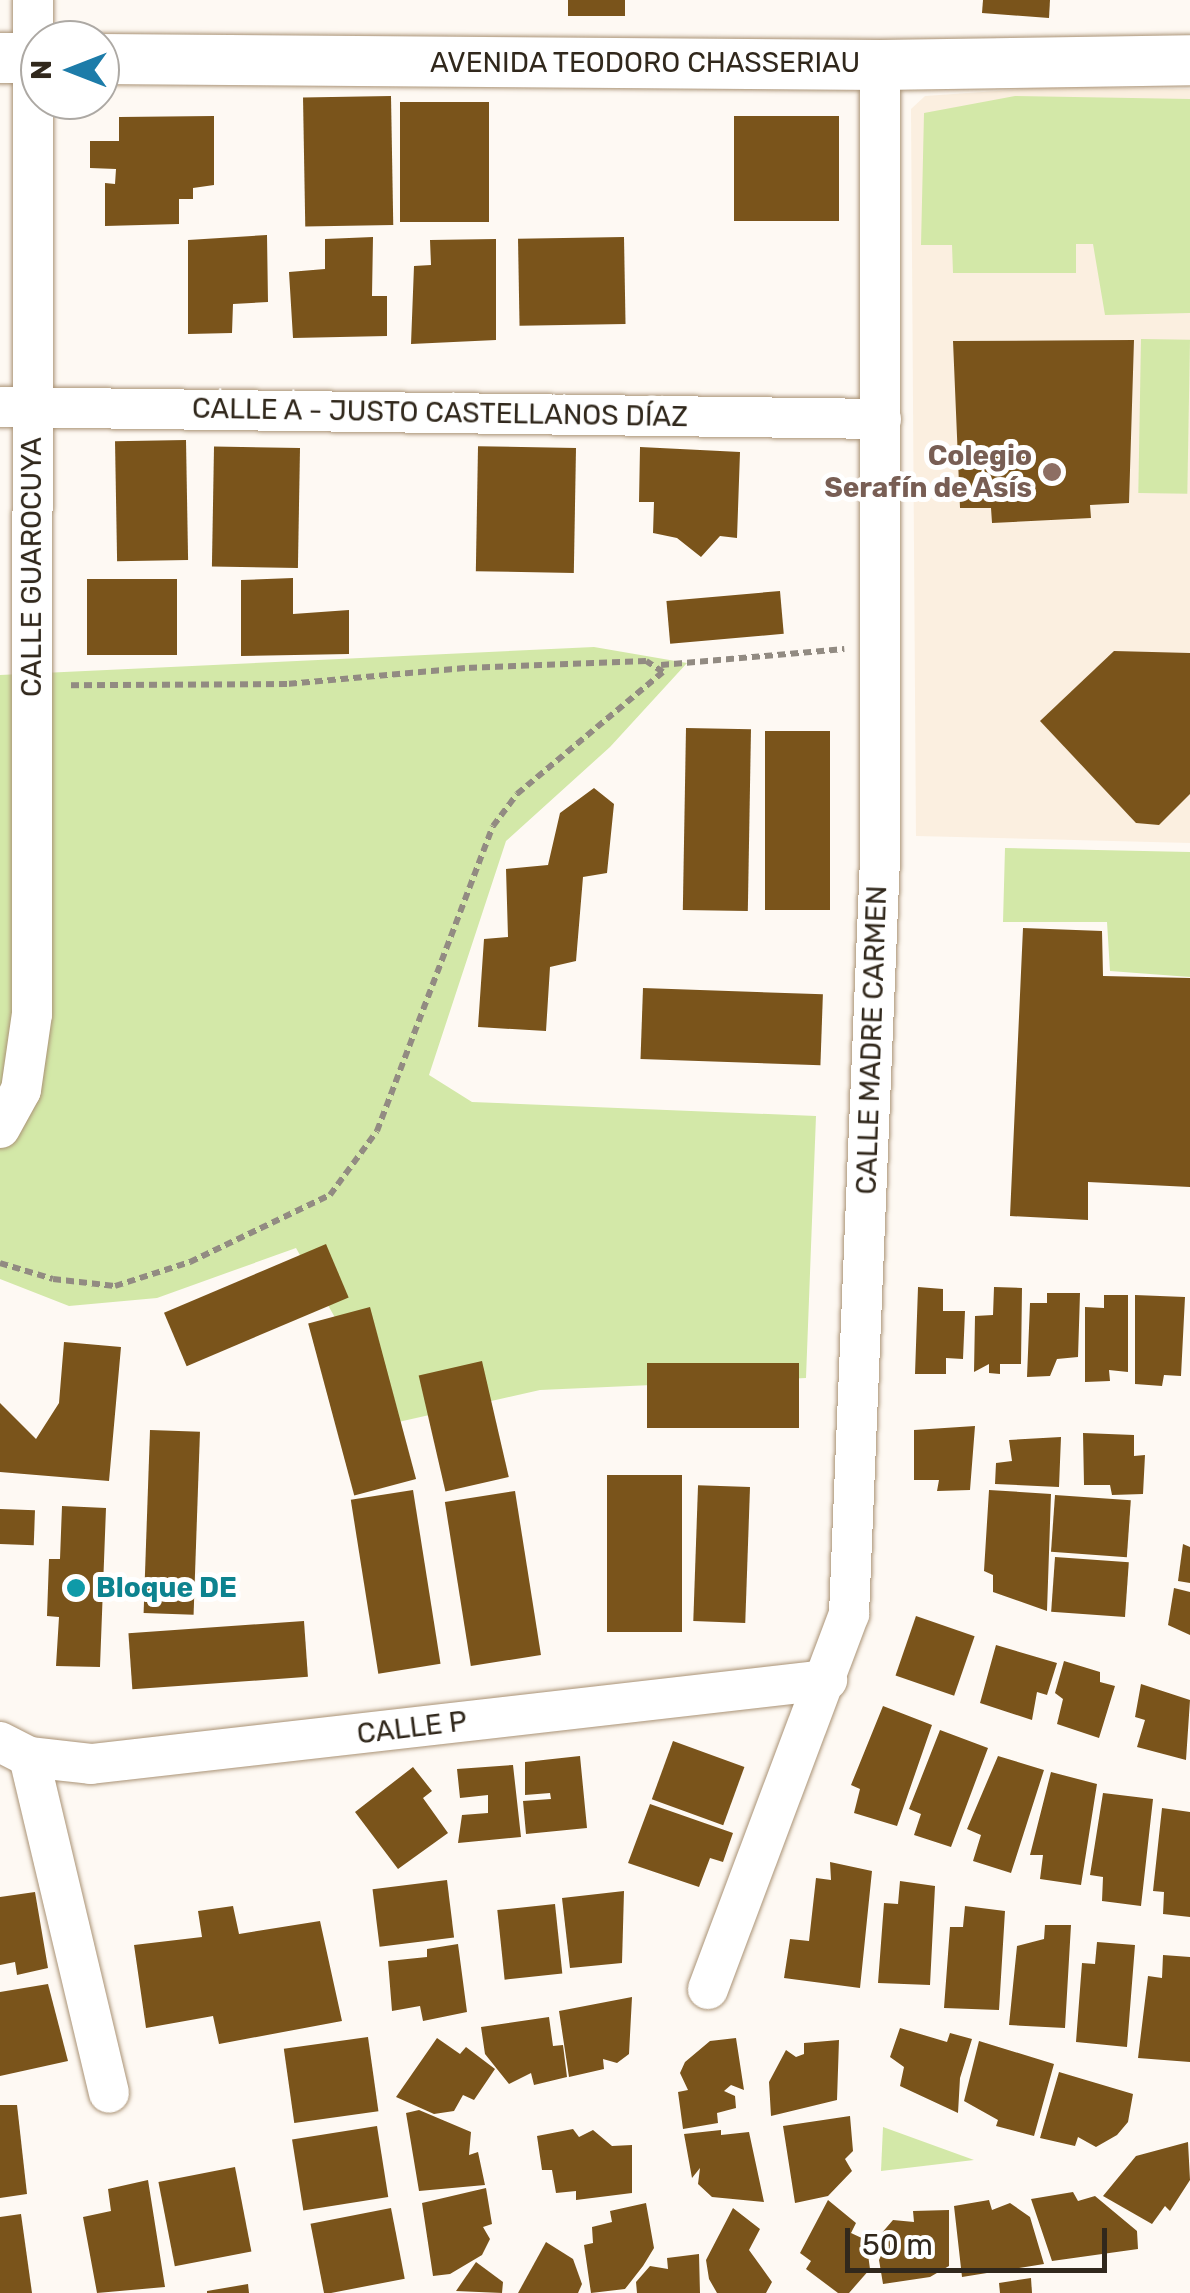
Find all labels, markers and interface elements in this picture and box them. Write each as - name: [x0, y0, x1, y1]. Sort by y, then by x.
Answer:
- north arrow: [20, 20, 120, 120]
- street label: AVENIDA TEODORO CHASSERIAU: [429, 46, 861, 80]
- text: N: [25, 60, 58, 80]
- street label: CALLE A - JUSTO CASTELLANOS DÍAZ: [191, 392, 689, 434]
- street label: CALLE GUAROCUYA: [15, 437, 49, 697]
- place label: Colegio Serafín de Asís: [823, 439, 1032, 505]
- marker: Colegio Serafín de Asís: [1041, 461, 1063, 483]
- street label: CALLE MADRE CARMEN: [850, 885, 894, 1195]
- place label: Bloque DE: [96, 1571, 237, 1605]
- marker: Bloque DE: [65, 1577, 87, 1599]
- street label: CALLE P: [355, 1705, 469, 1751]
- scale bar: [850, 2208, 1112, 2270]
- text: 50 m: [862, 2227, 933, 2263]

